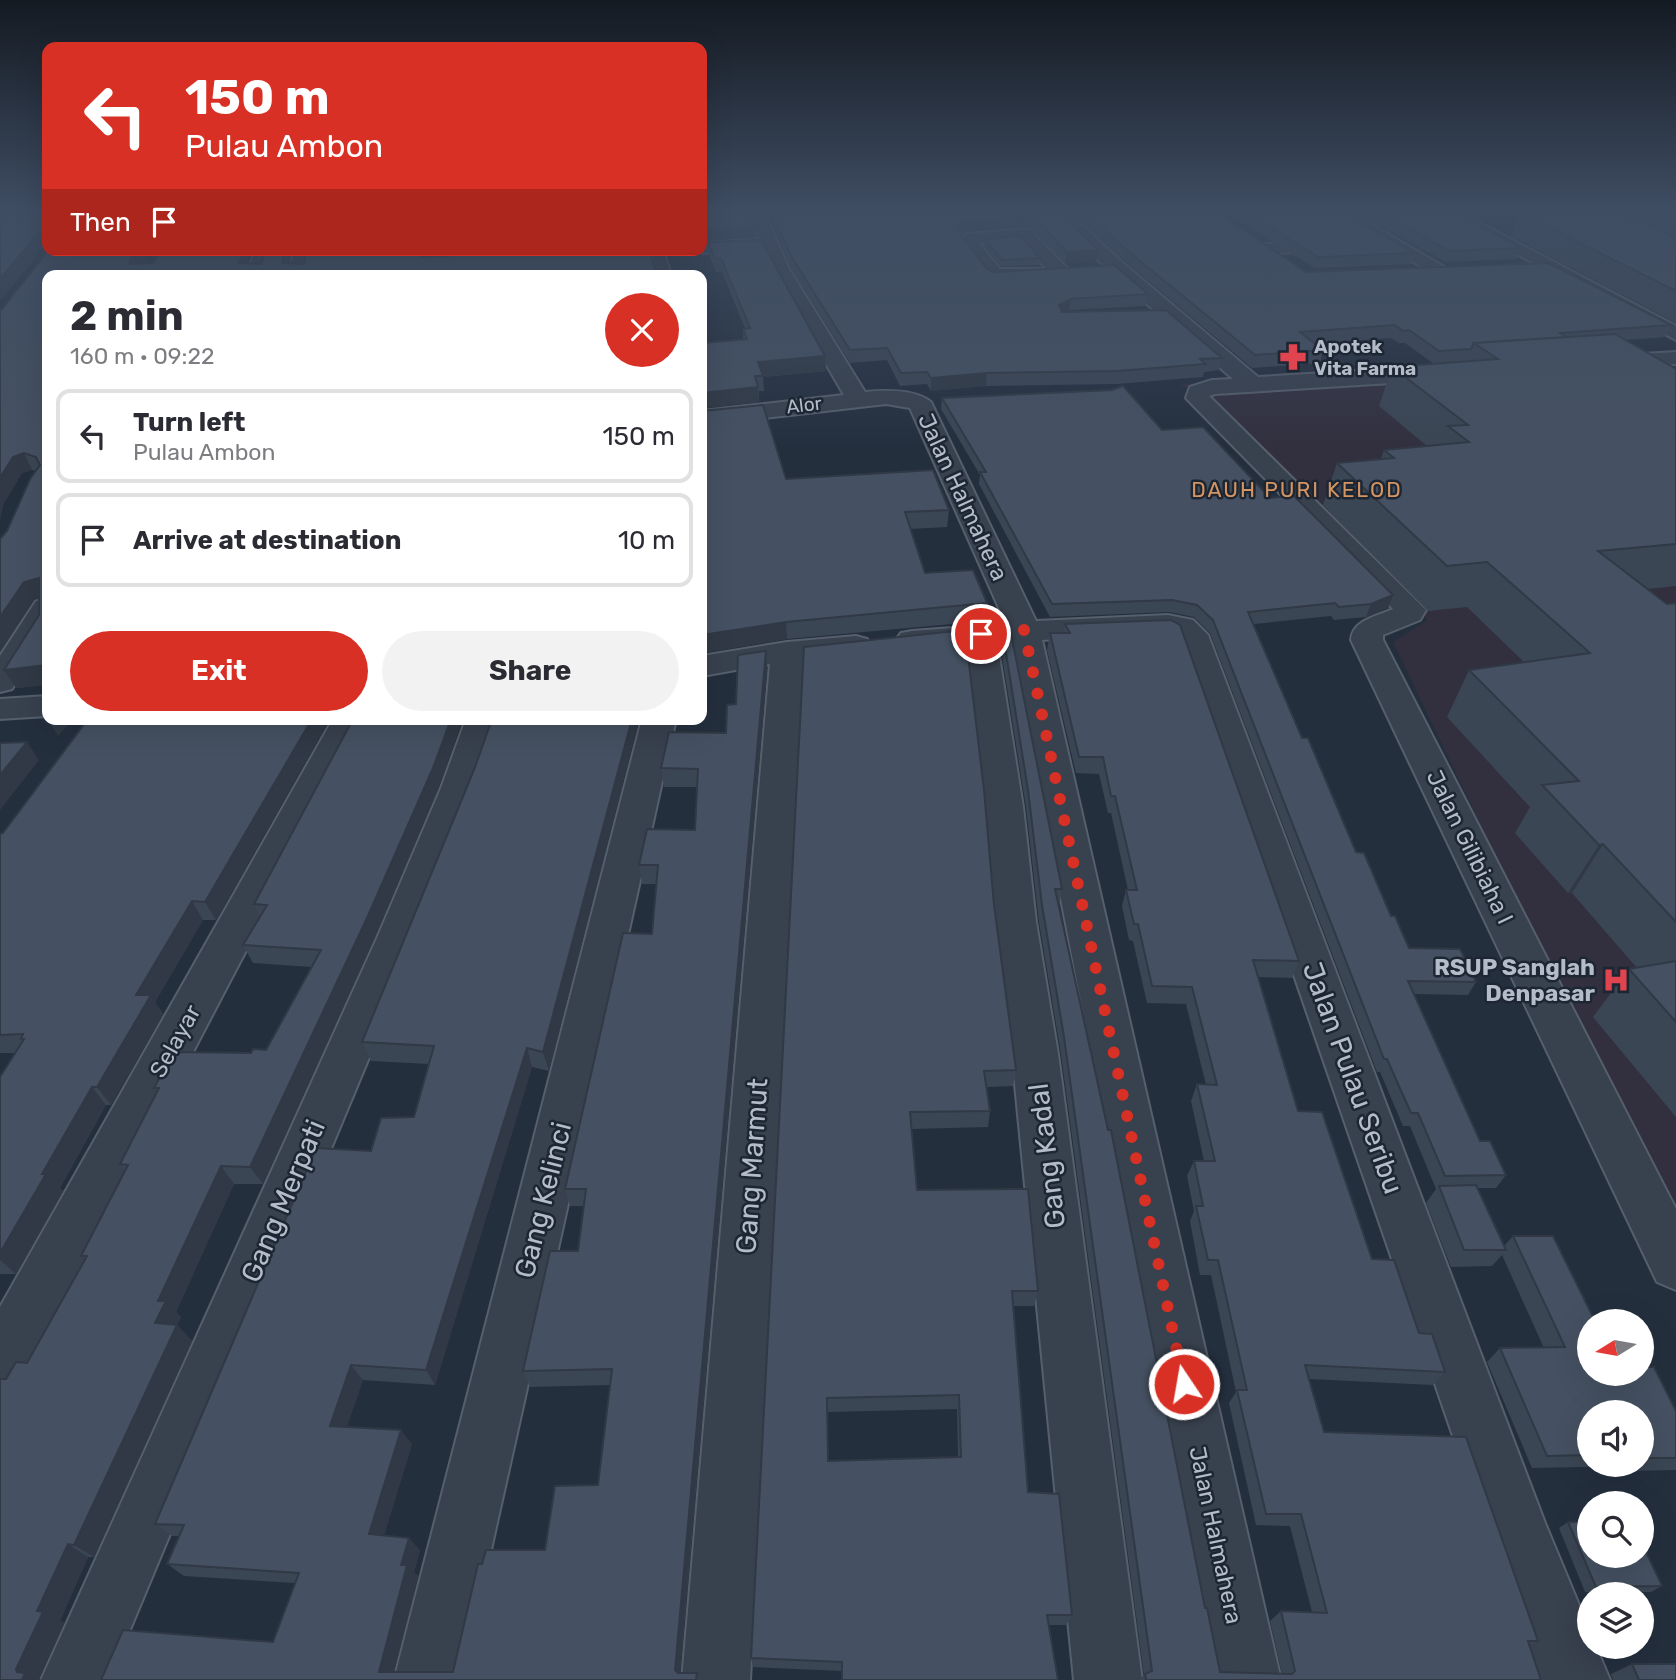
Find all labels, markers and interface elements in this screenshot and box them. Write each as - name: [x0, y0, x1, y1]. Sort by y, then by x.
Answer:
- text: 150 m: [185, 68, 330, 126]
- icon: left: [70, 70, 161, 161]
- text: Pulau Ambon: [185, 127, 383, 165]
- icon: arrive: [145, 203, 183, 241]
- text: Then: [70, 207, 131, 238]
- text: 2 min: [70, 291, 184, 341]
- button: close: [605, 293, 679, 367]
- place label: Apotek Vita Farma: [1314, 335, 1416, 380]
- text: 160 m · 09:22: [70, 342, 214, 370]
- pharmacy icon: Apotek Vita Farma: [1278, 342, 1308, 372]
- street label: Alor: [785, 391, 824, 419]
- text: Turn left: [133, 407, 245, 438]
- street label: Jalan Halmahera: [912, 409, 1014, 585]
- icon: left: [74, 417, 112, 455]
- text: 150 m: [602, 421, 675, 452]
- text: Pulau Ambon: [133, 438, 275, 466]
- district label: DAUH PURI KELOD: [1191, 477, 1403, 502]
- icon: arrive: [74, 521, 112, 559]
- text: Arrive at destination: [133, 525, 401, 556]
- text: 10 m: [618, 525, 675, 556]
- pin: [951, 604, 1011, 664]
- icon: arrive: [962, 615, 1000, 653]
- button: Exit: [70, 631, 368, 711]
- button: Share: [382, 631, 679, 711]
- street label: Jalan Gilibiaha I: [1421, 765, 1519, 929]
- place label: RSUP Sanglah Denpasar: [1434, 953, 1596, 1007]
- street label: Jalan Pulau Seribu: [1296, 958, 1410, 1198]
- hospital icon: RSUP Sanglah Denpasar: [1601, 965, 1631, 995]
- street label: Selayar: [144, 999, 206, 1082]
- street label: Gang Marmut: [729, 1077, 775, 1255]
- street label: Gang Kadal: [1022, 1081, 1072, 1231]
- street label: Gang Merpati: [234, 1115, 332, 1287]
- street label: Gang Kelinci: [508, 1119, 578, 1281]
- north arrow: [1577, 1309, 1654, 1386]
- map controls: [1577, 1309, 1654, 1659]
- position arrow: [1147, 1347, 1221, 1421]
- button: sound: [1577, 1400, 1654, 1477]
- street label: Jalan Halmahera: [1183, 1444, 1249, 1626]
- button: search: [1577, 1491, 1654, 1568]
- button: layers: [1577, 1582, 1654, 1659]

